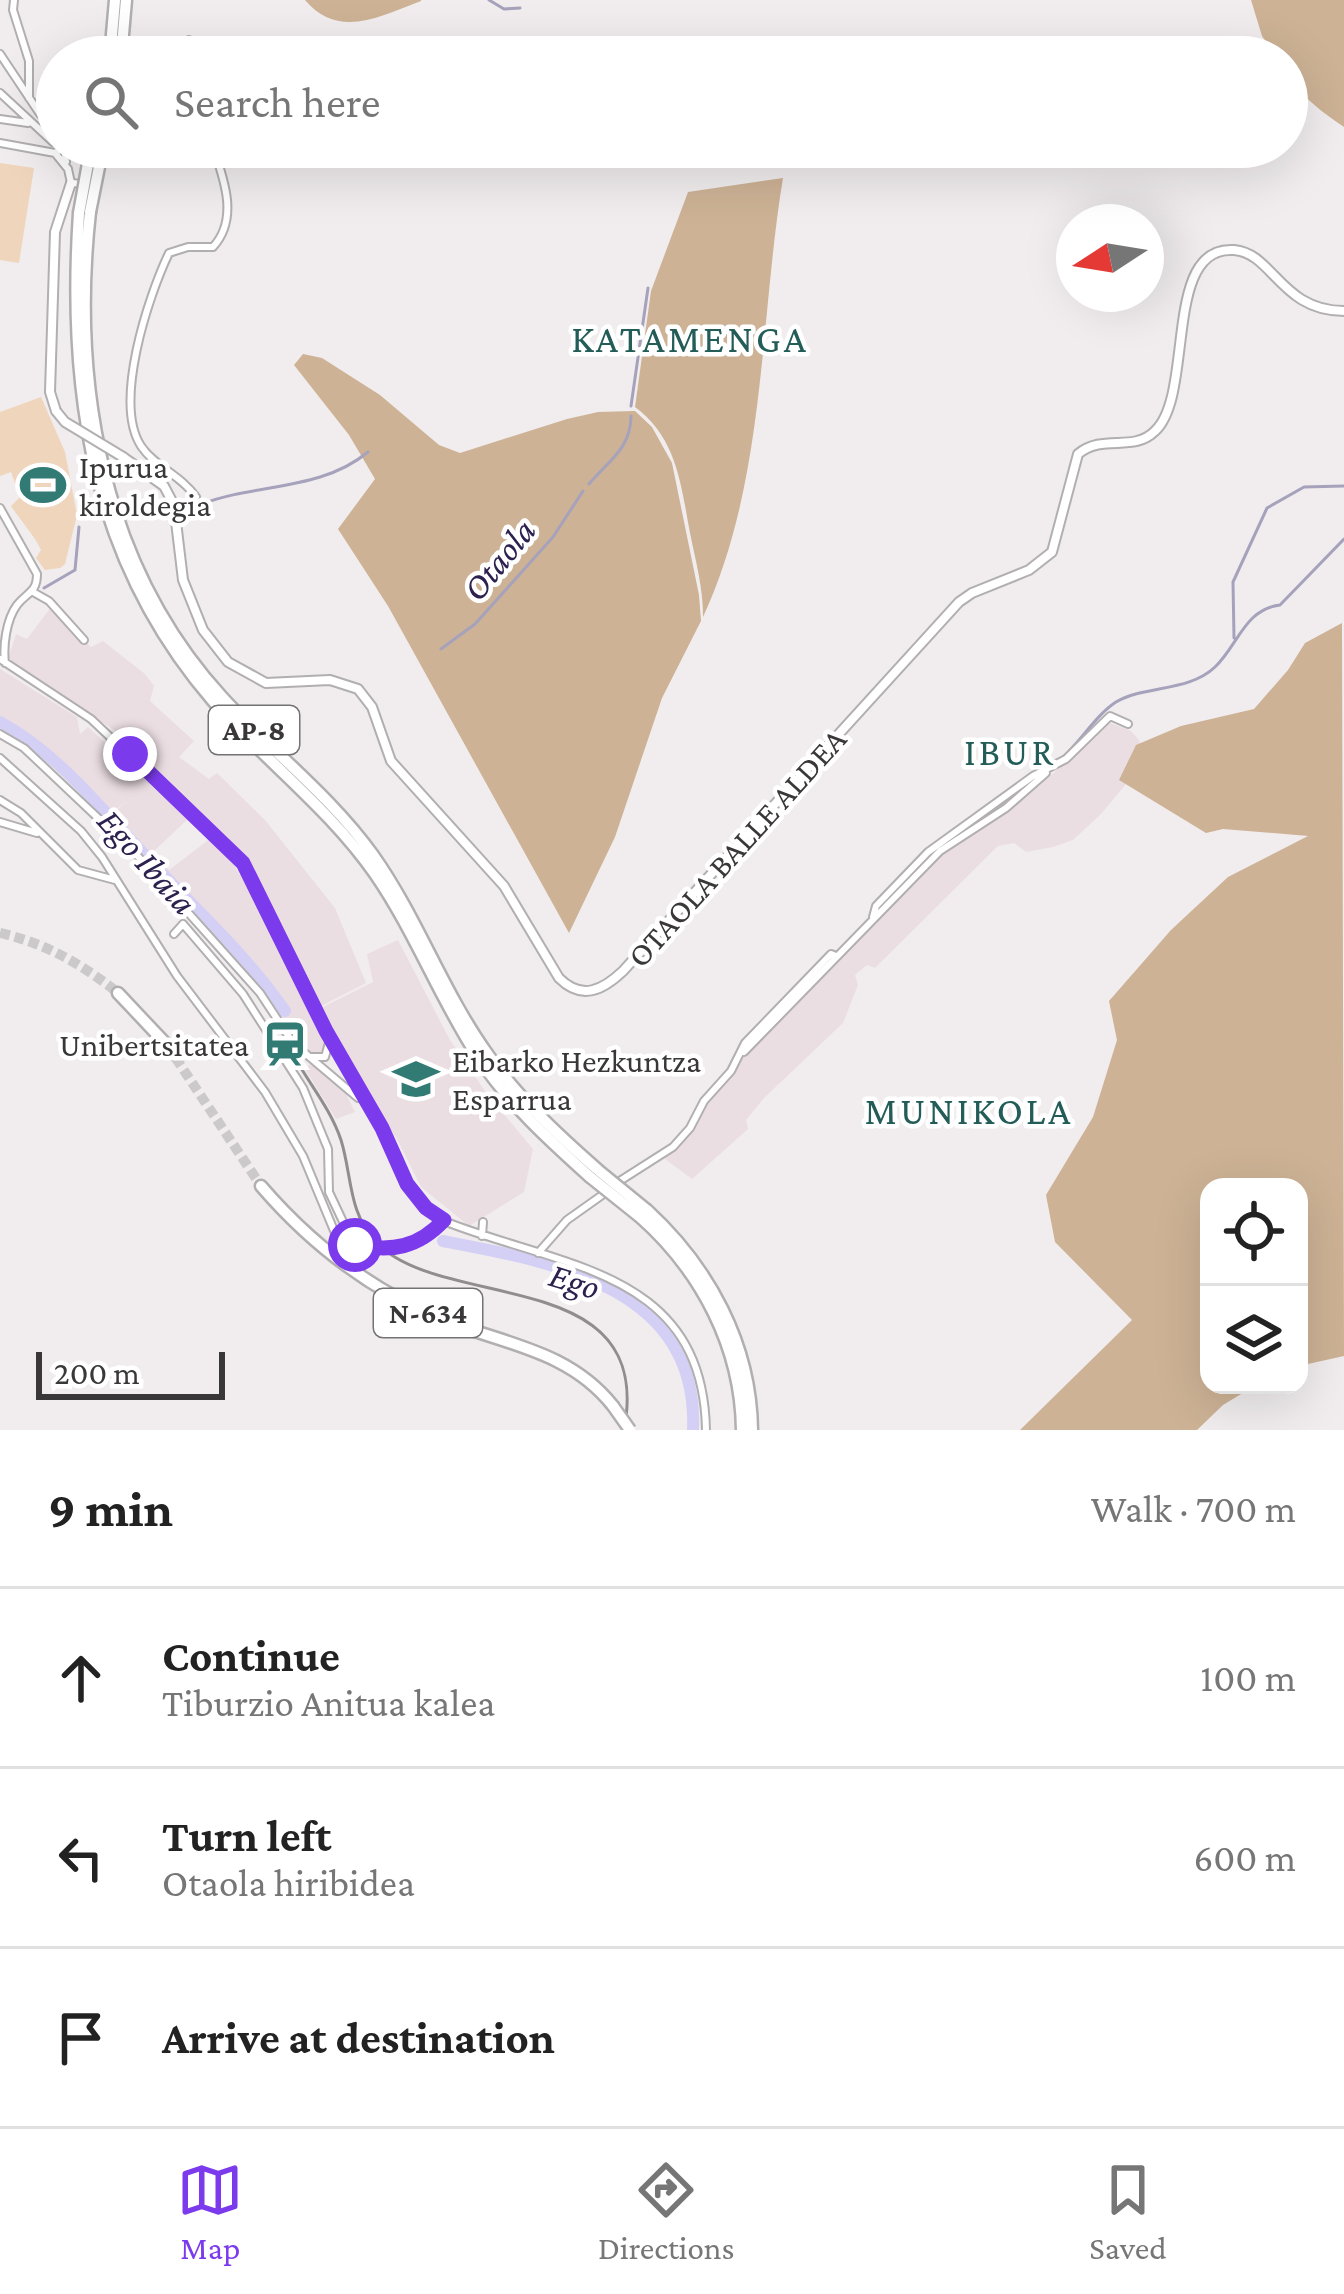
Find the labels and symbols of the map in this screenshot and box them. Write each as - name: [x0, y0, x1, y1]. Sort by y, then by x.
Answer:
- north arrow: [1056, 204, 1164, 312]
- district label: KATAMENGA: [571, 317, 809, 360]
- place label: Ipurua kiroldegia: [79, 448, 211, 523]
- sports icon: Ipurua kiroldegia: [18, 460, 68, 510]
- water label: Otaola: [454, 511, 544, 608]
- road number: AP-8: [209, 706, 299, 754]
- street label: OTAOLA BALLE ALDEA: [619, 720, 853, 974]
- route end: [103, 727, 157, 781]
- district label: IBUR: [964, 730, 1056, 773]
- water label: Ego Ibaia: [90, 801, 205, 923]
- station icon: Unibertsitatea: [260, 1019, 310, 1069]
- place label: Unibertsitatea: [59, 1026, 249, 1063]
- place label: Eibarko Hezkuntza Esparrua: [452, 1042, 701, 1117]
- school or university icon: Eibarko Hezkuntza Esparrua: [391, 1054, 441, 1104]
- district label: MUNIKOLA: [865, 1089, 1073, 1132]
- route start: [328, 1218, 382, 1272]
- water label: Ego: [545, 1254, 605, 1307]
- road number: N-634: [374, 1289, 482, 1337]
- scale bar: [36, 1346, 225, 1399]

